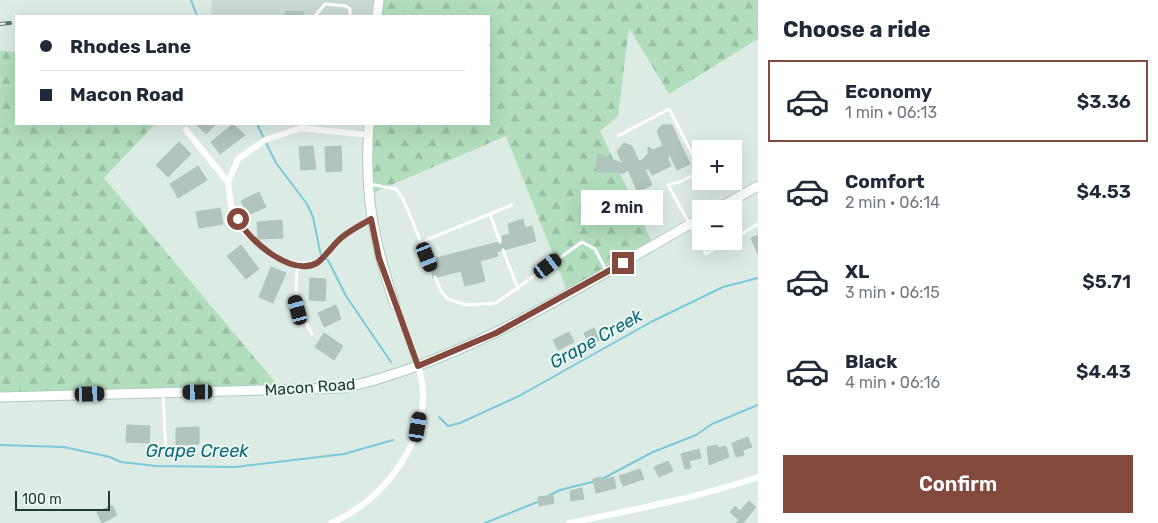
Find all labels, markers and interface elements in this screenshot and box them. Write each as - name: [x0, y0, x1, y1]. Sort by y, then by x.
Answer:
- text: Choose a ride: [783, 16, 930, 43]
- text: Rhodes Lane: [70, 35, 191, 58]
- icon: car: [785, 79, 830, 124]
- text: Economy: [845, 80, 932, 103]
- text: Macon Road: [70, 83, 184, 106]
- text: $3.36: [1077, 90, 1131, 113]
- text: 1 min · 06:13: [845, 103, 937, 122]
- map controls: [692, 140, 742, 250]
- button: +: [692, 140, 742, 190]
- icon: car: [785, 169, 830, 214]
- text: Comfort: [845, 170, 925, 193]
- text: $4.53: [1077, 180, 1131, 203]
- callout: 2 min: [582, 190, 664, 226]
- text: 2 min · 06:14: [845, 193, 940, 212]
- text: 2 min: [601, 198, 643, 217]
- button: −: [692, 200, 742, 250]
- route start: [227, 208, 249, 230]
- car: [414, 240, 439, 274]
- car: [531, 251, 564, 281]
- route end: [612, 252, 634, 274]
- icon: car: [785, 259, 830, 304]
- text: XL: [845, 260, 869, 283]
- text: $5.71: [1082, 270, 1131, 293]
- text: 3 min · 06:15: [845, 283, 940, 302]
- car: [286, 294, 309, 326]
- water label: Grape Creek: [546, 304, 647, 374]
- icon: car: [785, 349, 830, 394]
- text: Black: [845, 350, 897, 373]
- text: $4.43: [1076, 360, 1131, 383]
- text: 4 min · 06:16: [845, 373, 940, 392]
- street label: Macon Road: [264, 374, 356, 400]
- car: [182, 384, 213, 400]
- car: [74, 386, 105, 402]
- car: [408, 411, 427, 443]
- water label: Grape Creek: [145, 440, 249, 462]
- button: Confirm: [783, 455, 1133, 513]
- scale bar: [15, 488, 110, 511]
- text: 100 m: [22, 491, 62, 508]

